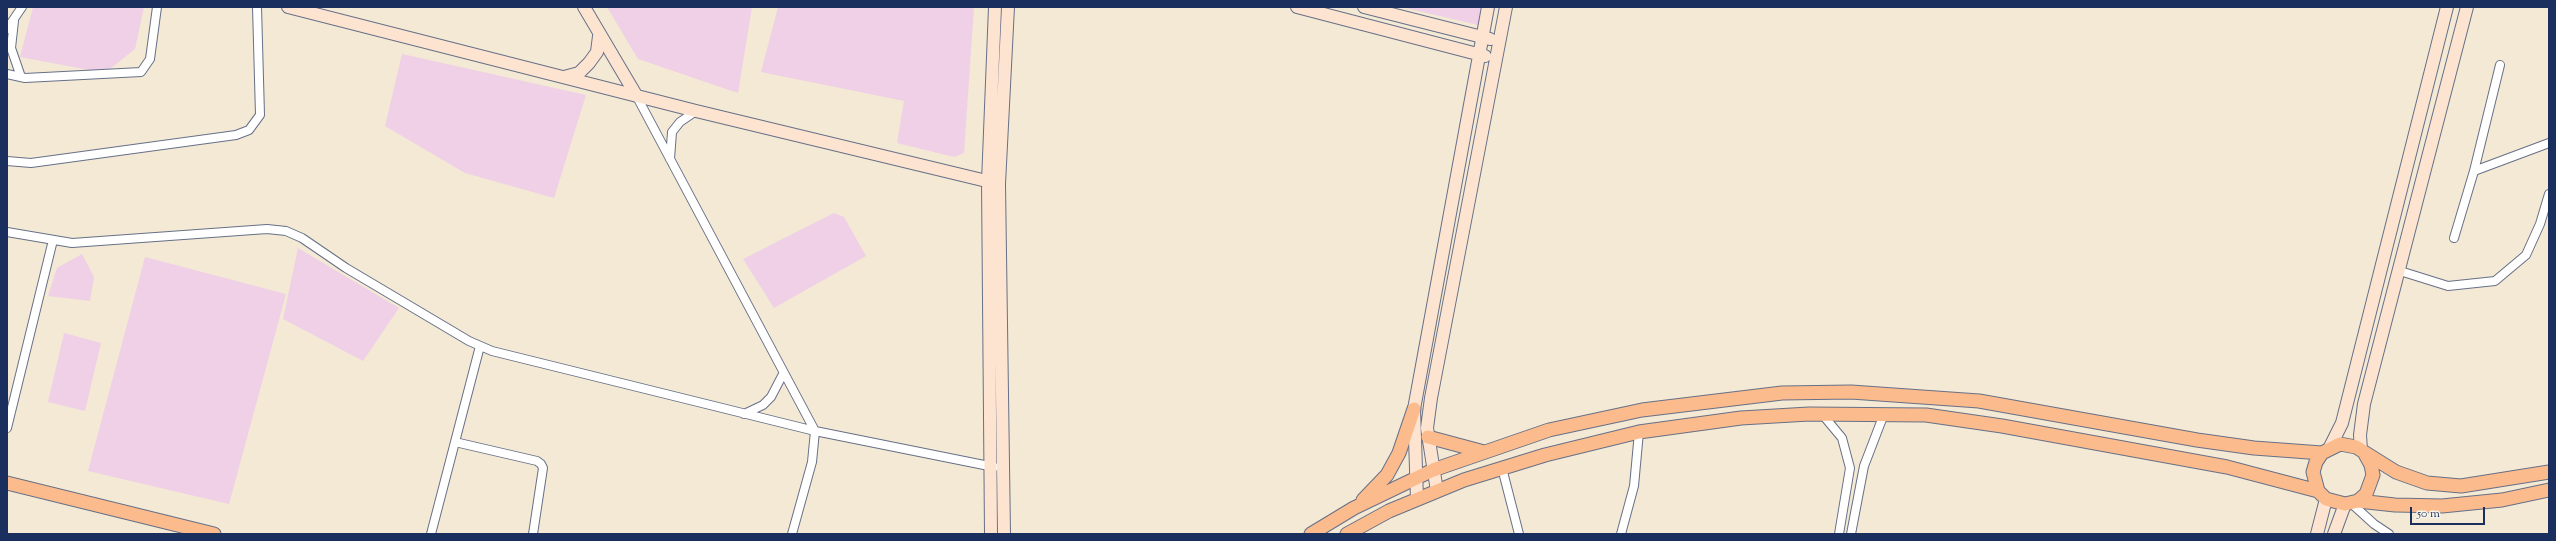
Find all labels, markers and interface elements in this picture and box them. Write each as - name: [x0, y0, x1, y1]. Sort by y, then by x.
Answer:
- scale bar: [2412, 499, 2487, 525]
- text: 50 m: [2417, 505, 2440, 523]

